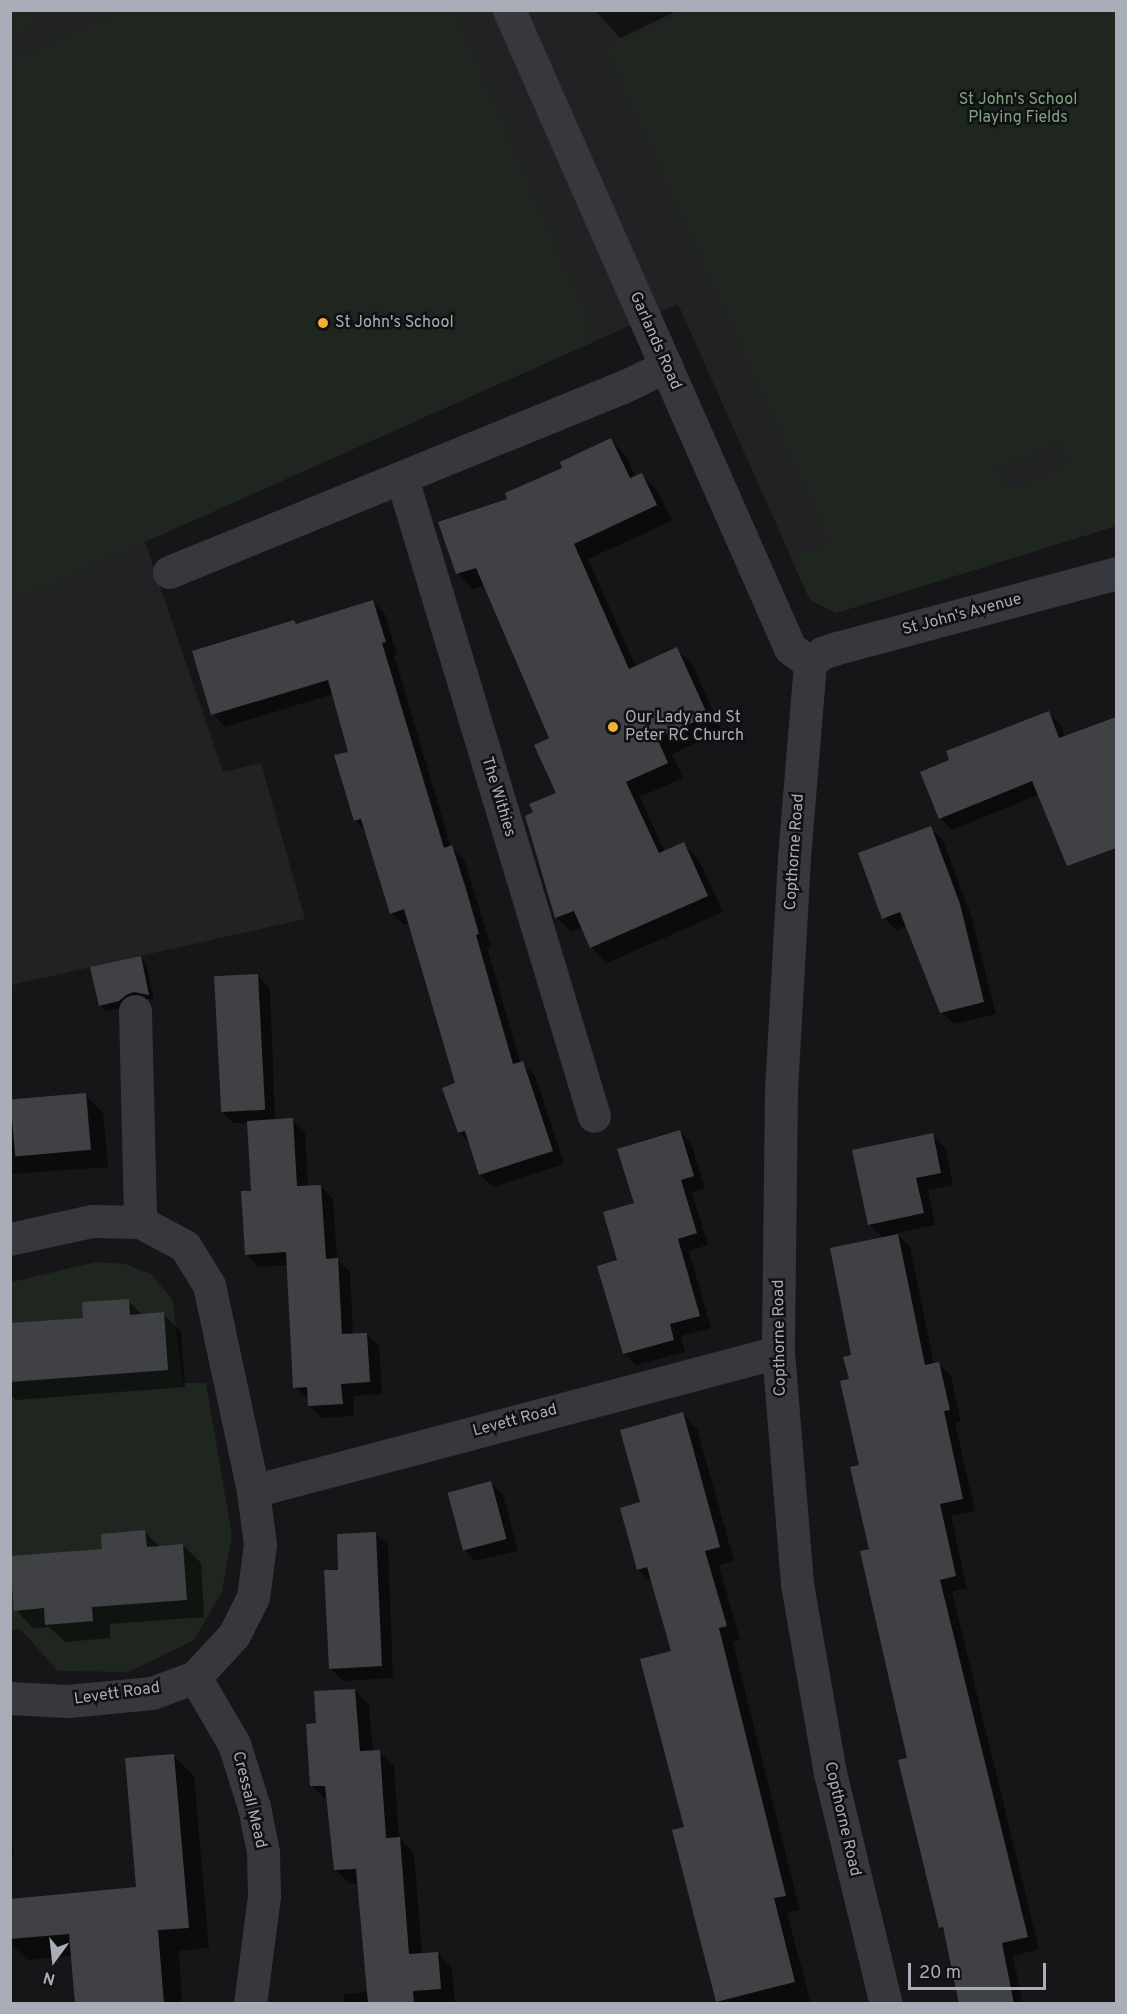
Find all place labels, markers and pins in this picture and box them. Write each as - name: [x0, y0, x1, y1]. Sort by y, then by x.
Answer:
- place label: St John's School: [335, 313, 454, 333]
- marker: St John's School: [316, 316, 330, 330]
- place label: Our Lady and St Peter RC Church: [625, 708, 744, 746]
- marker: Our Lady and St Peter RC Church: [606, 720, 620, 734]

